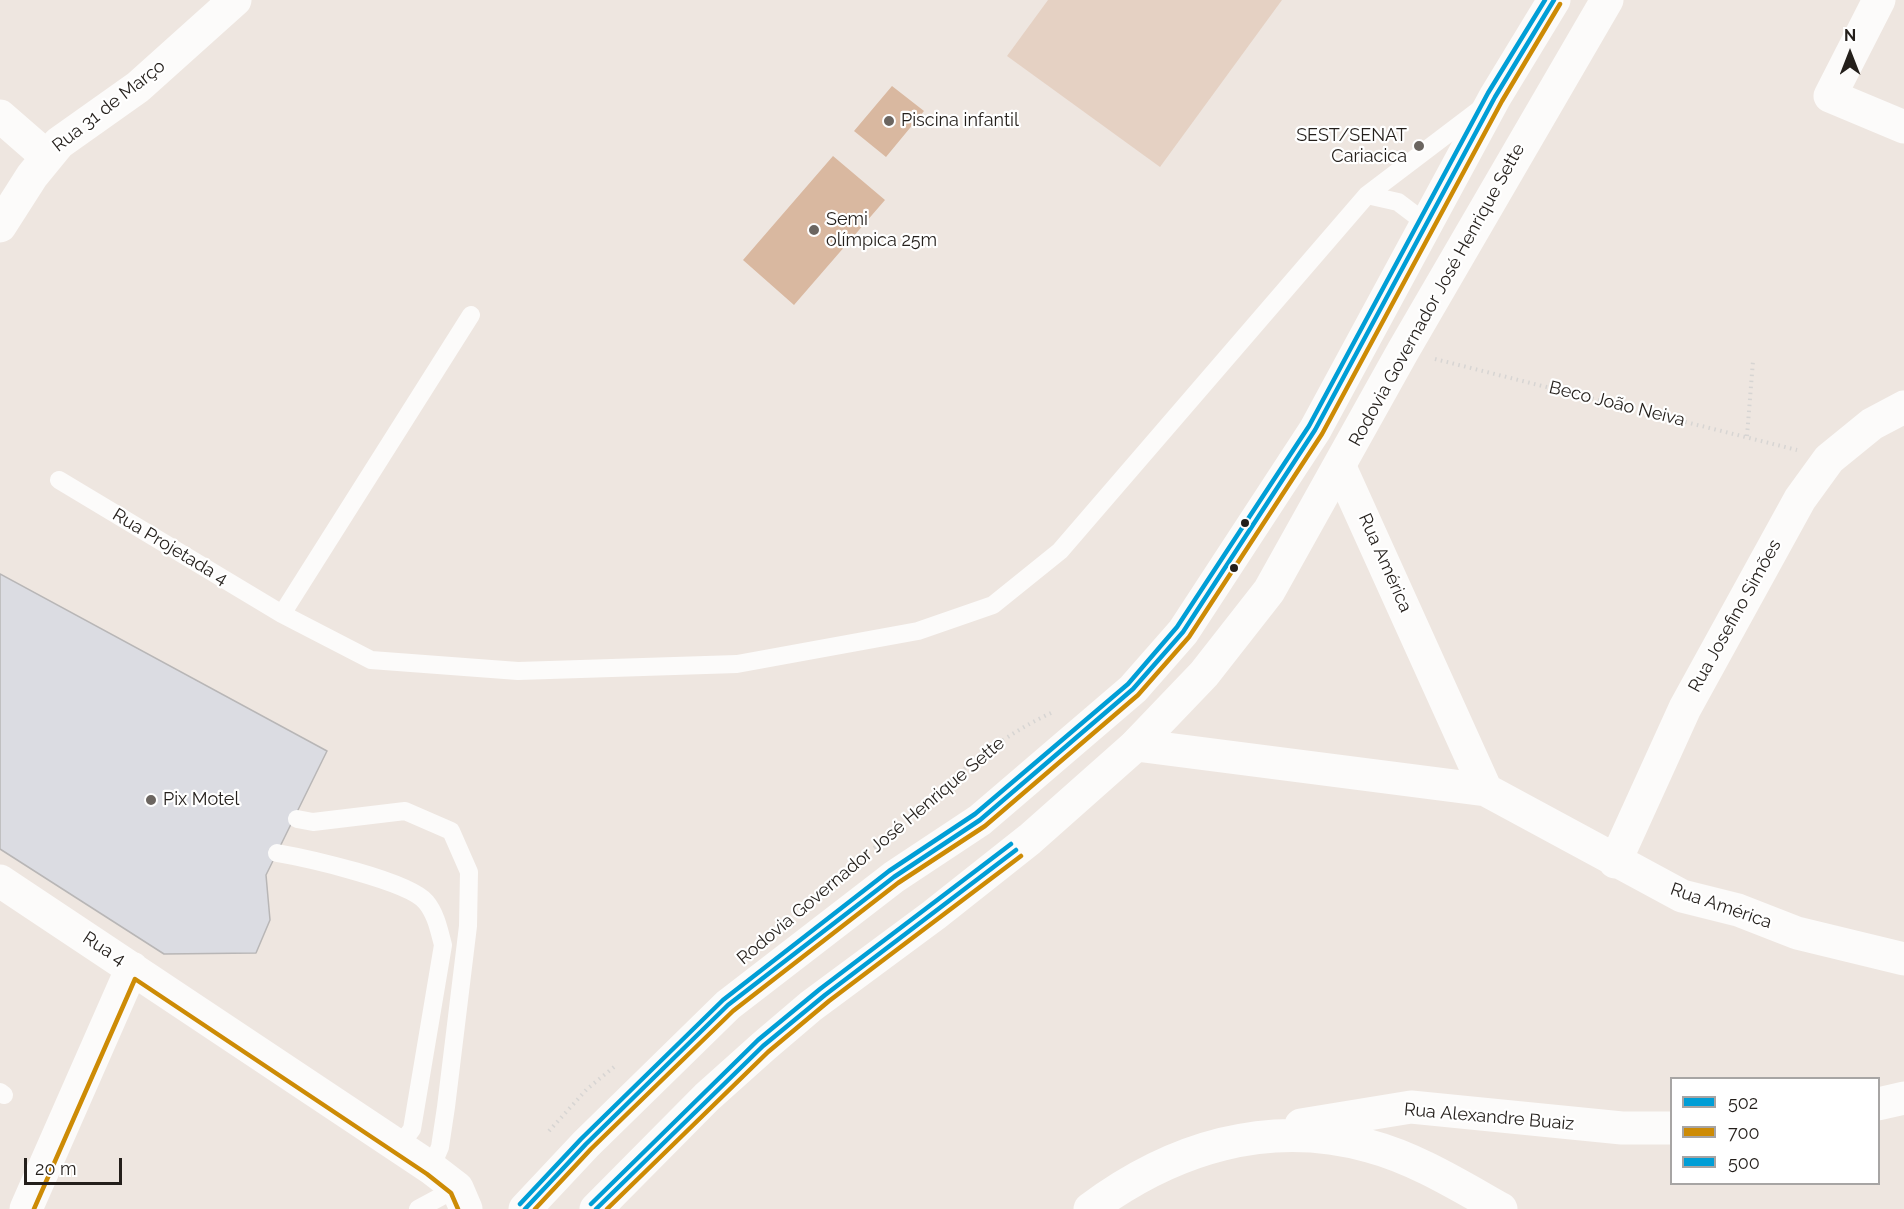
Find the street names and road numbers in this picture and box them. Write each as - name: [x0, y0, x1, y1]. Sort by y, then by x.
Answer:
- street label: Rua 31 de Março: [48, 55, 170, 157]
- street label: Rodovia Governador José Henrique Sette: [1345, 140, 1529, 450]
- street label: Beco João Neiva: [1547, 377, 1687, 431]
- street label: Rua Projetada 4: [109, 504, 231, 590]
- street label: Rua América: [1354, 510, 1416, 616]
- street label: Rua Josefino Simões: [1684, 536, 1786, 696]
- street label: Rodovia Governador José Henrique Sette: [733, 733, 1009, 969]
- street label: Rua América: [1667, 879, 1775, 933]
- street label: Rua 4: [79, 927, 129, 971]
- street label: Rua Alexandre Buaiz: [1403, 1099, 1575, 1135]

